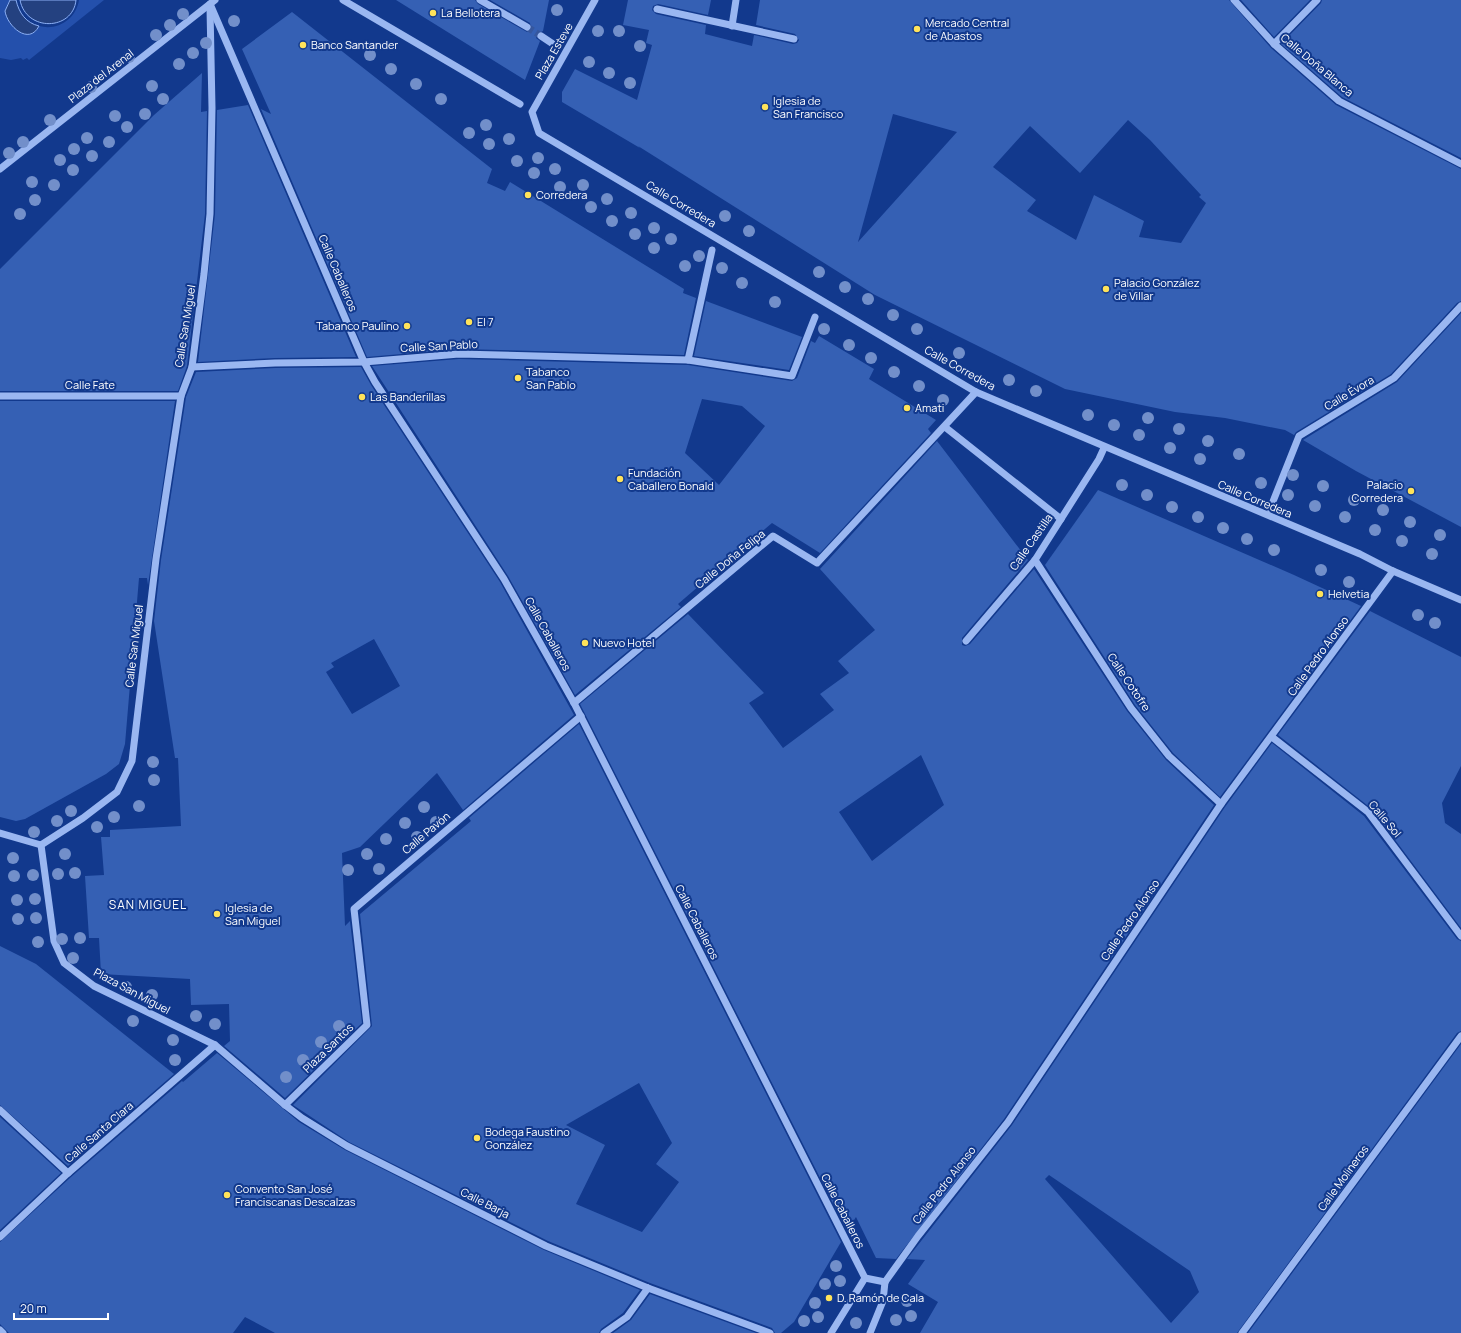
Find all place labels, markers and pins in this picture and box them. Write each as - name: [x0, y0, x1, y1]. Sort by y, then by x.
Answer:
- place label: La Bellotera: [441, 5, 500, 20]
- marker: La Bellotera: [428, 8, 438, 18]
- place label: Mercado Central de Abastos: [925, 15, 1009, 43]
- marker: Mercado Central de Abastos: [912, 24, 922, 34]
- place label: Banco Santander: [311, 37, 398, 52]
- marker: Banco Santander: [298, 40, 308, 50]
- place label: Iglesia de San Francisco: [773, 93, 844, 121]
- marker: Iglesia de San Francisco: [760, 102, 770, 112]
- place label: Corredera: [536, 187, 587, 202]
- marker: Corredera: [523, 190, 533, 200]
- place label: Palacio González de Villar: [1114, 275, 1200, 303]
- marker: Palacio González de Villar: [1101, 284, 1111, 294]
- place label: El 7: [477, 314, 494, 329]
- marker: El 7: [464, 317, 474, 327]
- place label: Tabanco Paulino: [316, 318, 399, 333]
- marker: Tabanco Paulino: [402, 321, 412, 331]
- place label: Tabanco San Pablo: [526, 364, 576, 392]
- marker: Tabanco San Pablo: [513, 373, 523, 383]
- place label: Las Banderillas: [370, 389, 446, 404]
- marker: Las Banderillas: [357, 392, 367, 402]
- place label: Amati: [915, 400, 944, 415]
- marker: Amati: [902, 403, 912, 413]
- place label: Fundación Caballero Bonald: [628, 465, 714, 493]
- marker: Fundación Caballero Bonald: [615, 474, 625, 484]
- place label: Palacio Corredera: [1352, 477, 1403, 505]
- marker: Palacio Corredera: [1406, 486, 1416, 496]
- place label: Helvetia: [1328, 586, 1369, 601]
- marker: Helvetia: [1315, 589, 1325, 599]
- place label: Nuevo Hotel: [593, 635, 655, 650]
- marker: Nuevo Hotel: [580, 638, 590, 648]
- place label: Iglesia de San Miguel: [225, 900, 281, 928]
- marker: Iglesia de San Miguel: [212, 909, 222, 919]
- place label: Bodega Faustino González: [485, 1124, 570, 1152]
- marker: Bodega Faustino González: [472, 1133, 482, 1143]
- place label: Convento San José Franciscanas Descalzas: [235, 1181, 356, 1209]
- marker: Convento San José Franciscanas Descalzas: [222, 1190, 232, 1200]
- place label: D. Ramón de Cala: [837, 1290, 924, 1305]
- marker: D. Ramón de Cala: [824, 1293, 834, 1303]

